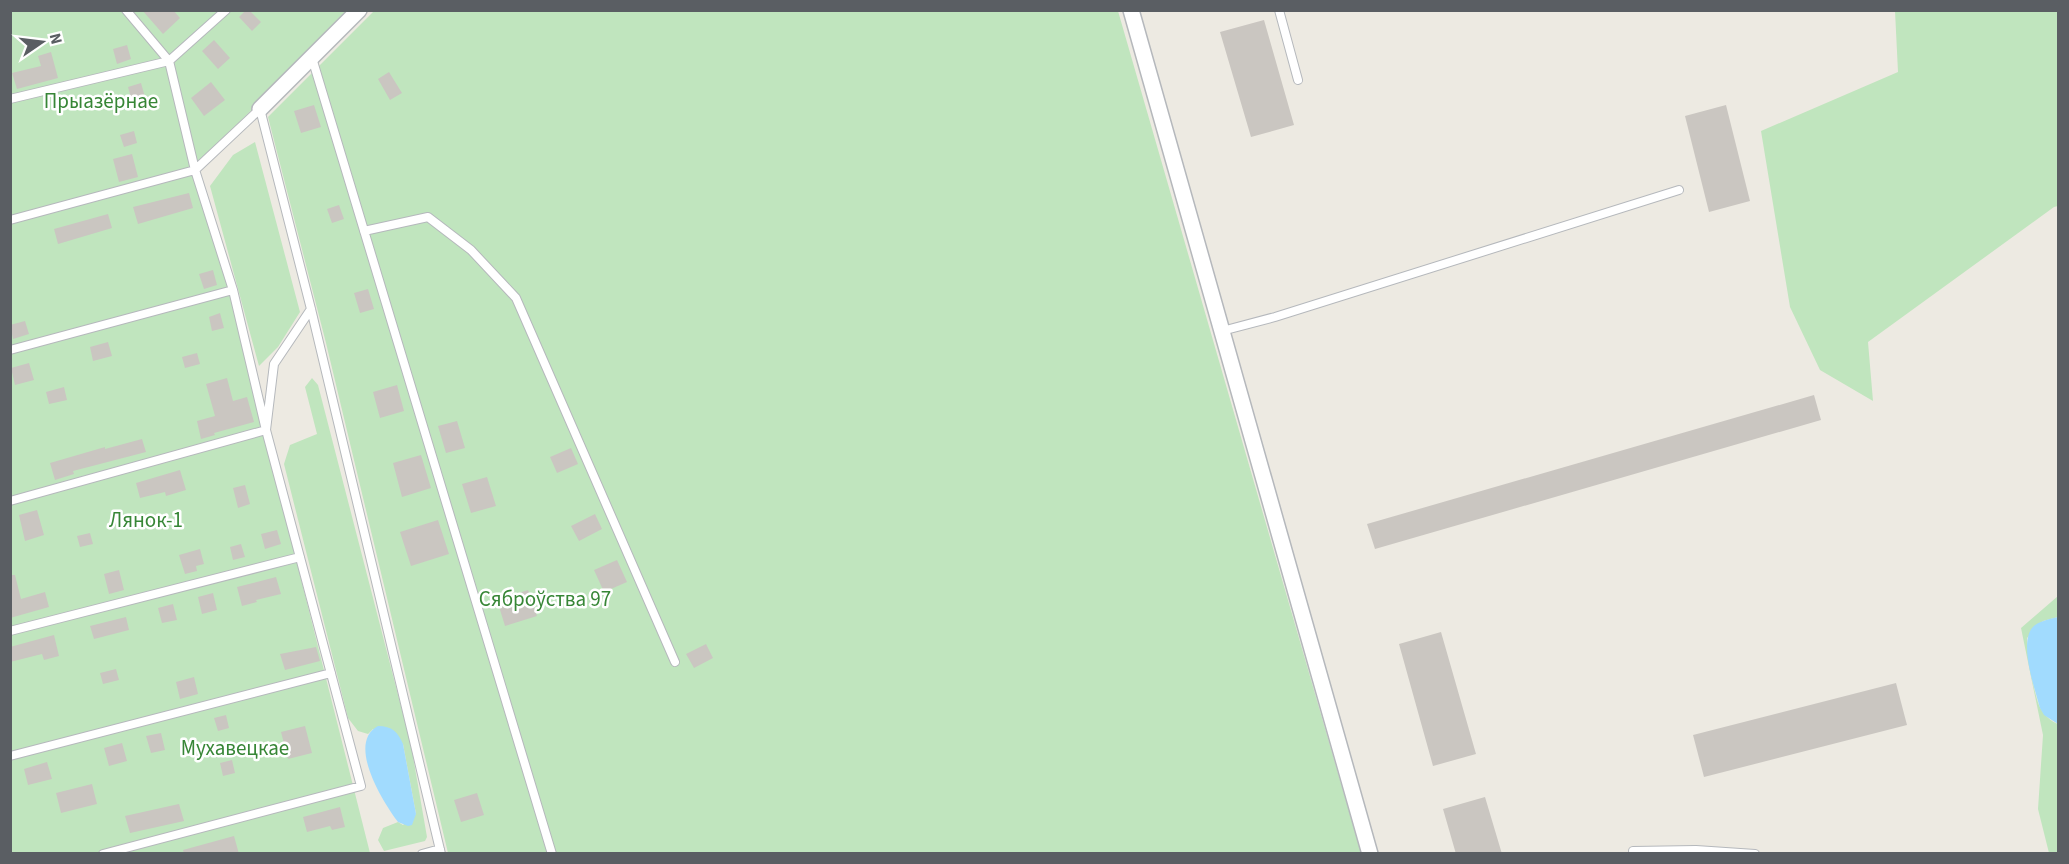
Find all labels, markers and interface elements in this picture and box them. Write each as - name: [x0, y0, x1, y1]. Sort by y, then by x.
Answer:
- north arrow: [12, 12, 72, 72]
- text: N: [44, 31, 68, 46]
- park label: Прыазёрнае: [44, 86, 158, 116]
- park label: Лянок-1: [109, 505, 183, 535]
- park label: Сяброўства 97: [479, 584, 611, 614]
- park label: Мухавецкае: [181, 733, 289, 763]

